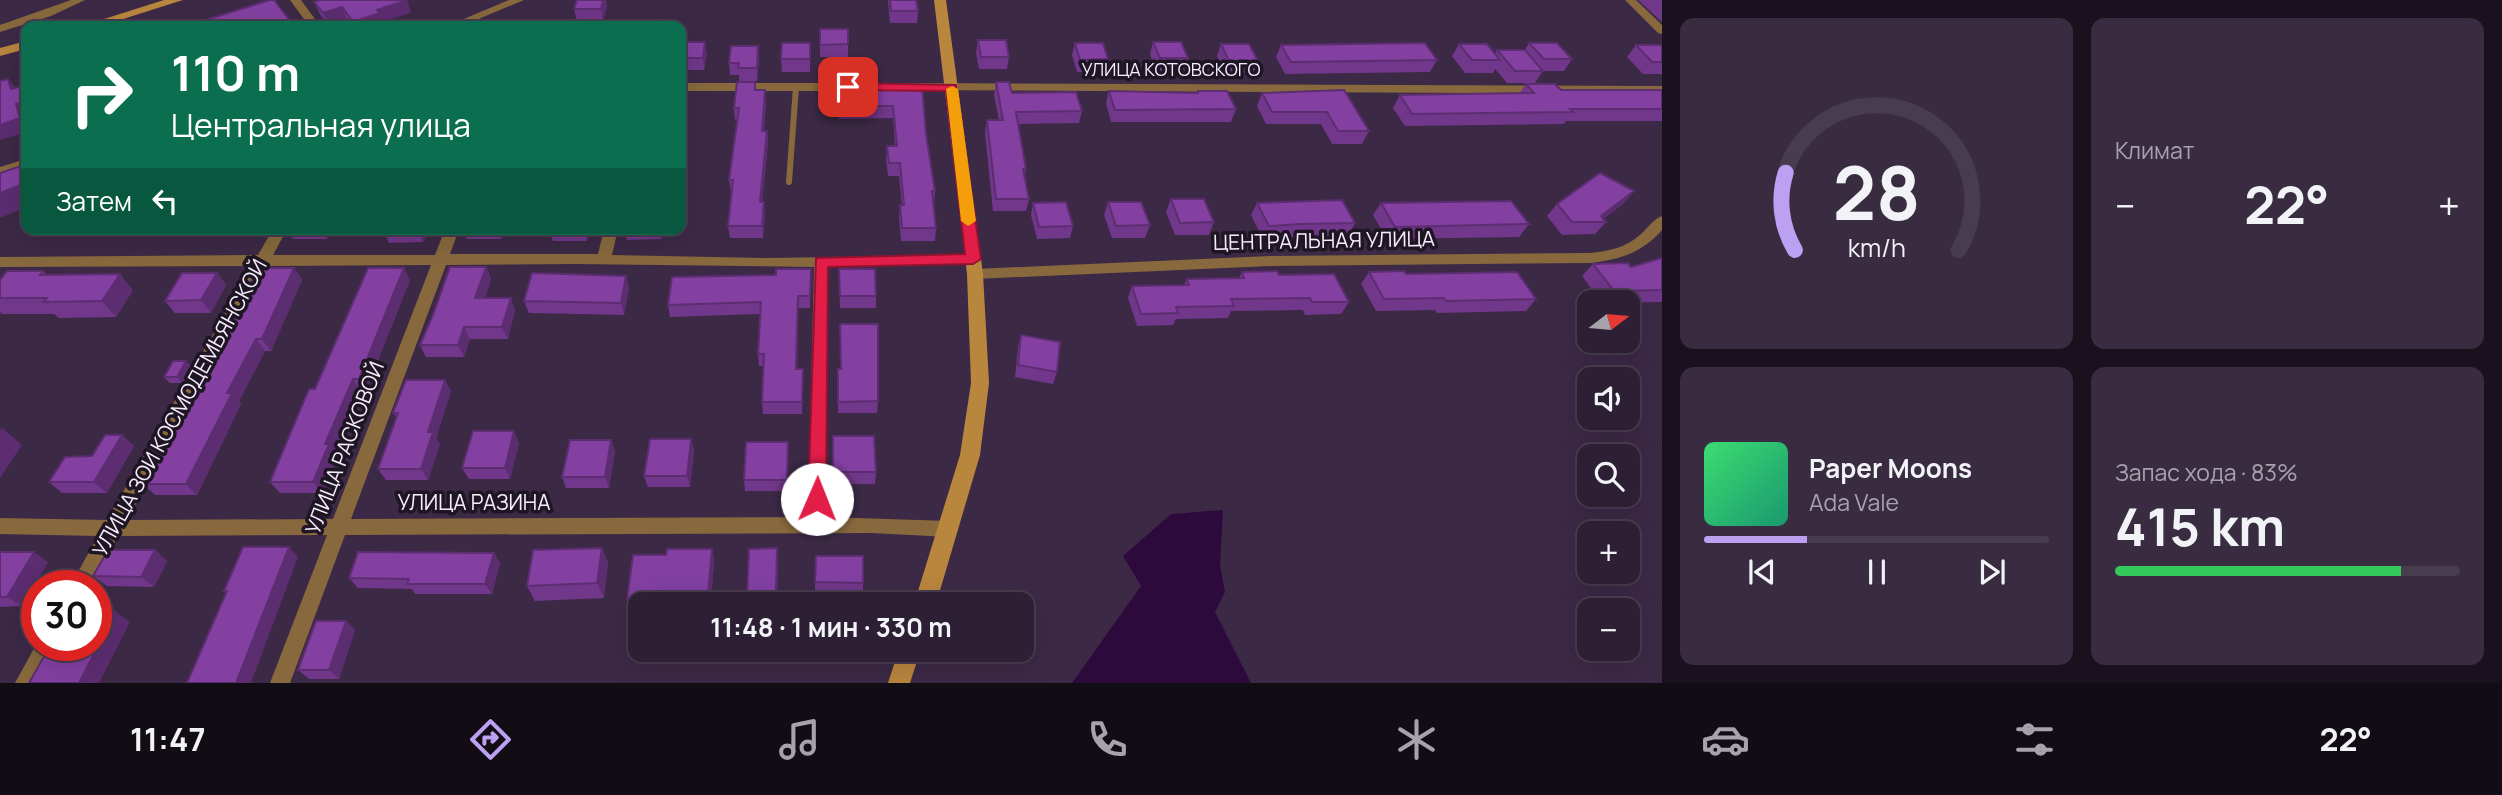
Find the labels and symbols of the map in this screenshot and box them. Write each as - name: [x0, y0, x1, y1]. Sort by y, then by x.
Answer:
- pin: [818, 57, 878, 117]
- street label: УЛИЦА КОТОВСКОГО: [1082, 57, 1260, 81]
- street label: ЦЕНТРАЛЬНАЯ УЛИЦА: [1213, 224, 1435, 256]
- street label: УЛИЦА ЗОИ КОСМОДЕМЬЯНСКОЙ: [85, 254, 273, 561]
- north arrow: [1577, 290, 1640, 354]
- street label: УЛИЦА РАСКОВОЙ: [298, 357, 390, 538]
- position arrow: [780, 462, 854, 536]
- street label: УЛИЦА РАЗИНА: [398, 488, 550, 516]
- speed limit sign: 30: [21, 570, 112, 661]

